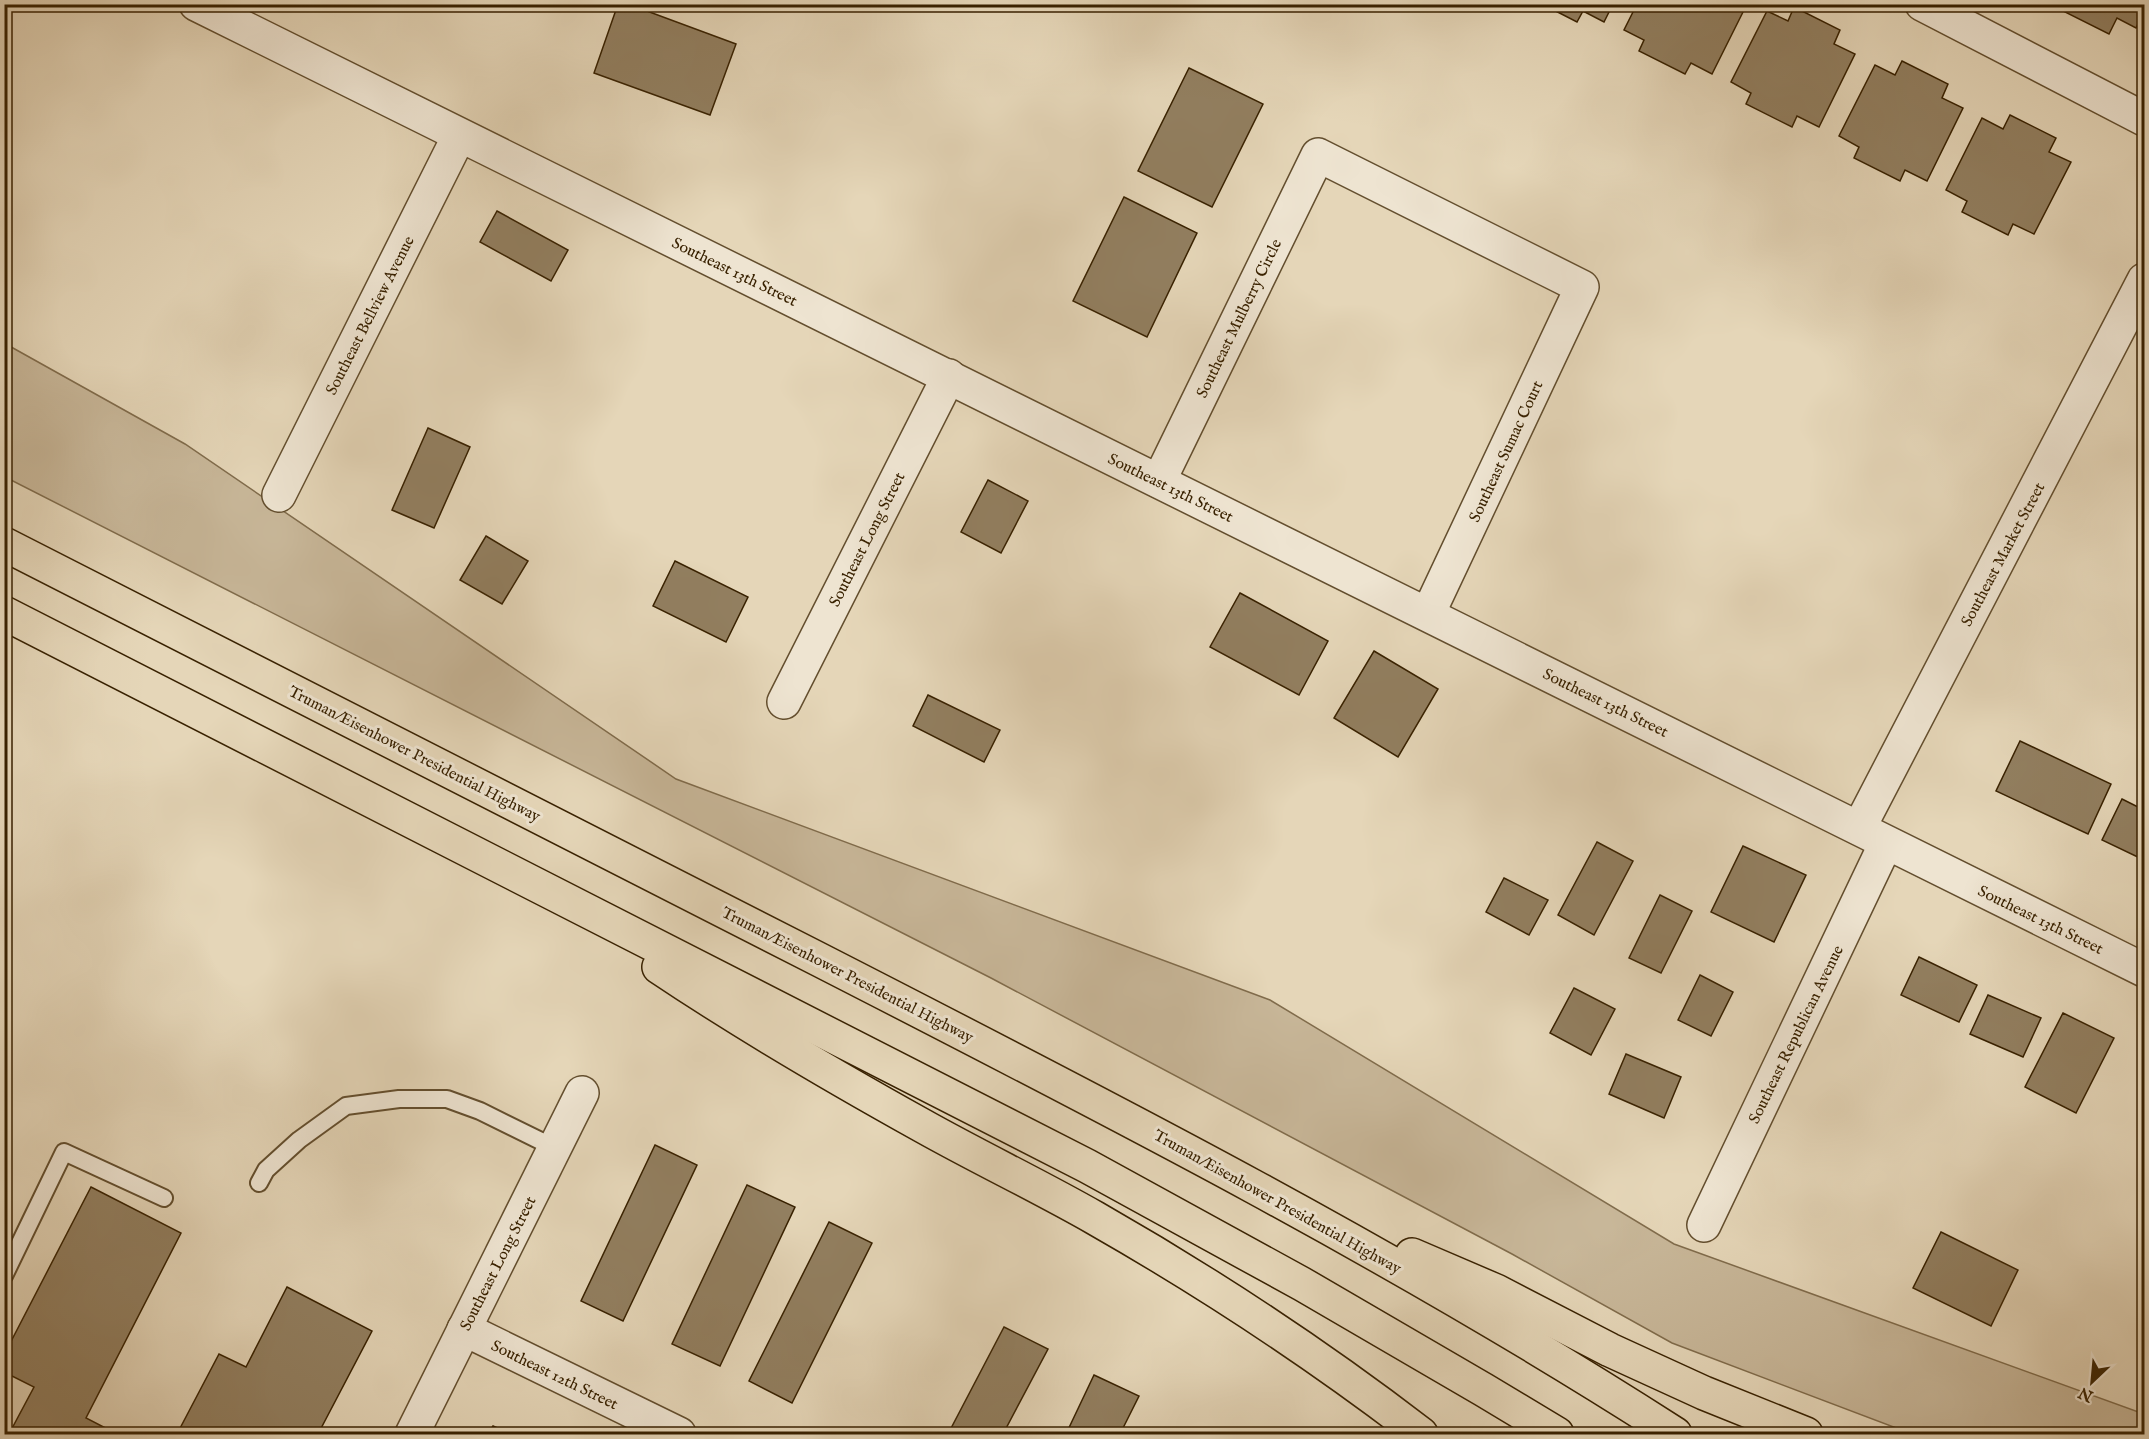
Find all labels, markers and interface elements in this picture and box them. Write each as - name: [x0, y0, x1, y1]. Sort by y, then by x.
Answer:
- street label: Southeast Bellview Avenue: [322, 233, 420, 399]
- street label: Southeast 13th Street: [668, 234, 801, 312]
- street label: Southeast Mulberry Circle: [1193, 236, 1287, 402]
- street label: Southeast Sumac Court: [1465, 378, 1549, 526]
- street label: Southeast 13th Street: [1104, 450, 1237, 528]
- street label: Southeast Long Street: [825, 469, 911, 611]
- street label: Southeast Market Street: [1957, 479, 2050, 630]
- street label: Southeast 13th Street: [1539, 665, 1672, 743]
- street label: Truman/Eisenhower Presidential Highway: [285, 682, 544, 827]
- street label: Southeast 13th Street: [1974, 882, 2107, 960]
- street label: Truman/Eisenhower Presidential Highway: [718, 903, 977, 1048]
- street label: Southeast Republican Avenue: [1745, 942, 1849, 1127]
- street label: Truman/Eisenhower Presidential Highway: [1150, 1126, 1404, 1279]
- street label: Southeast Long Street: [456, 1193, 542, 1335]
- street label: Southeast 12th Street: [487, 1336, 621, 1415]
- north arrow: [2062, 1352, 2122, 1412]
- text: N: [2076, 1382, 2098, 1406]

